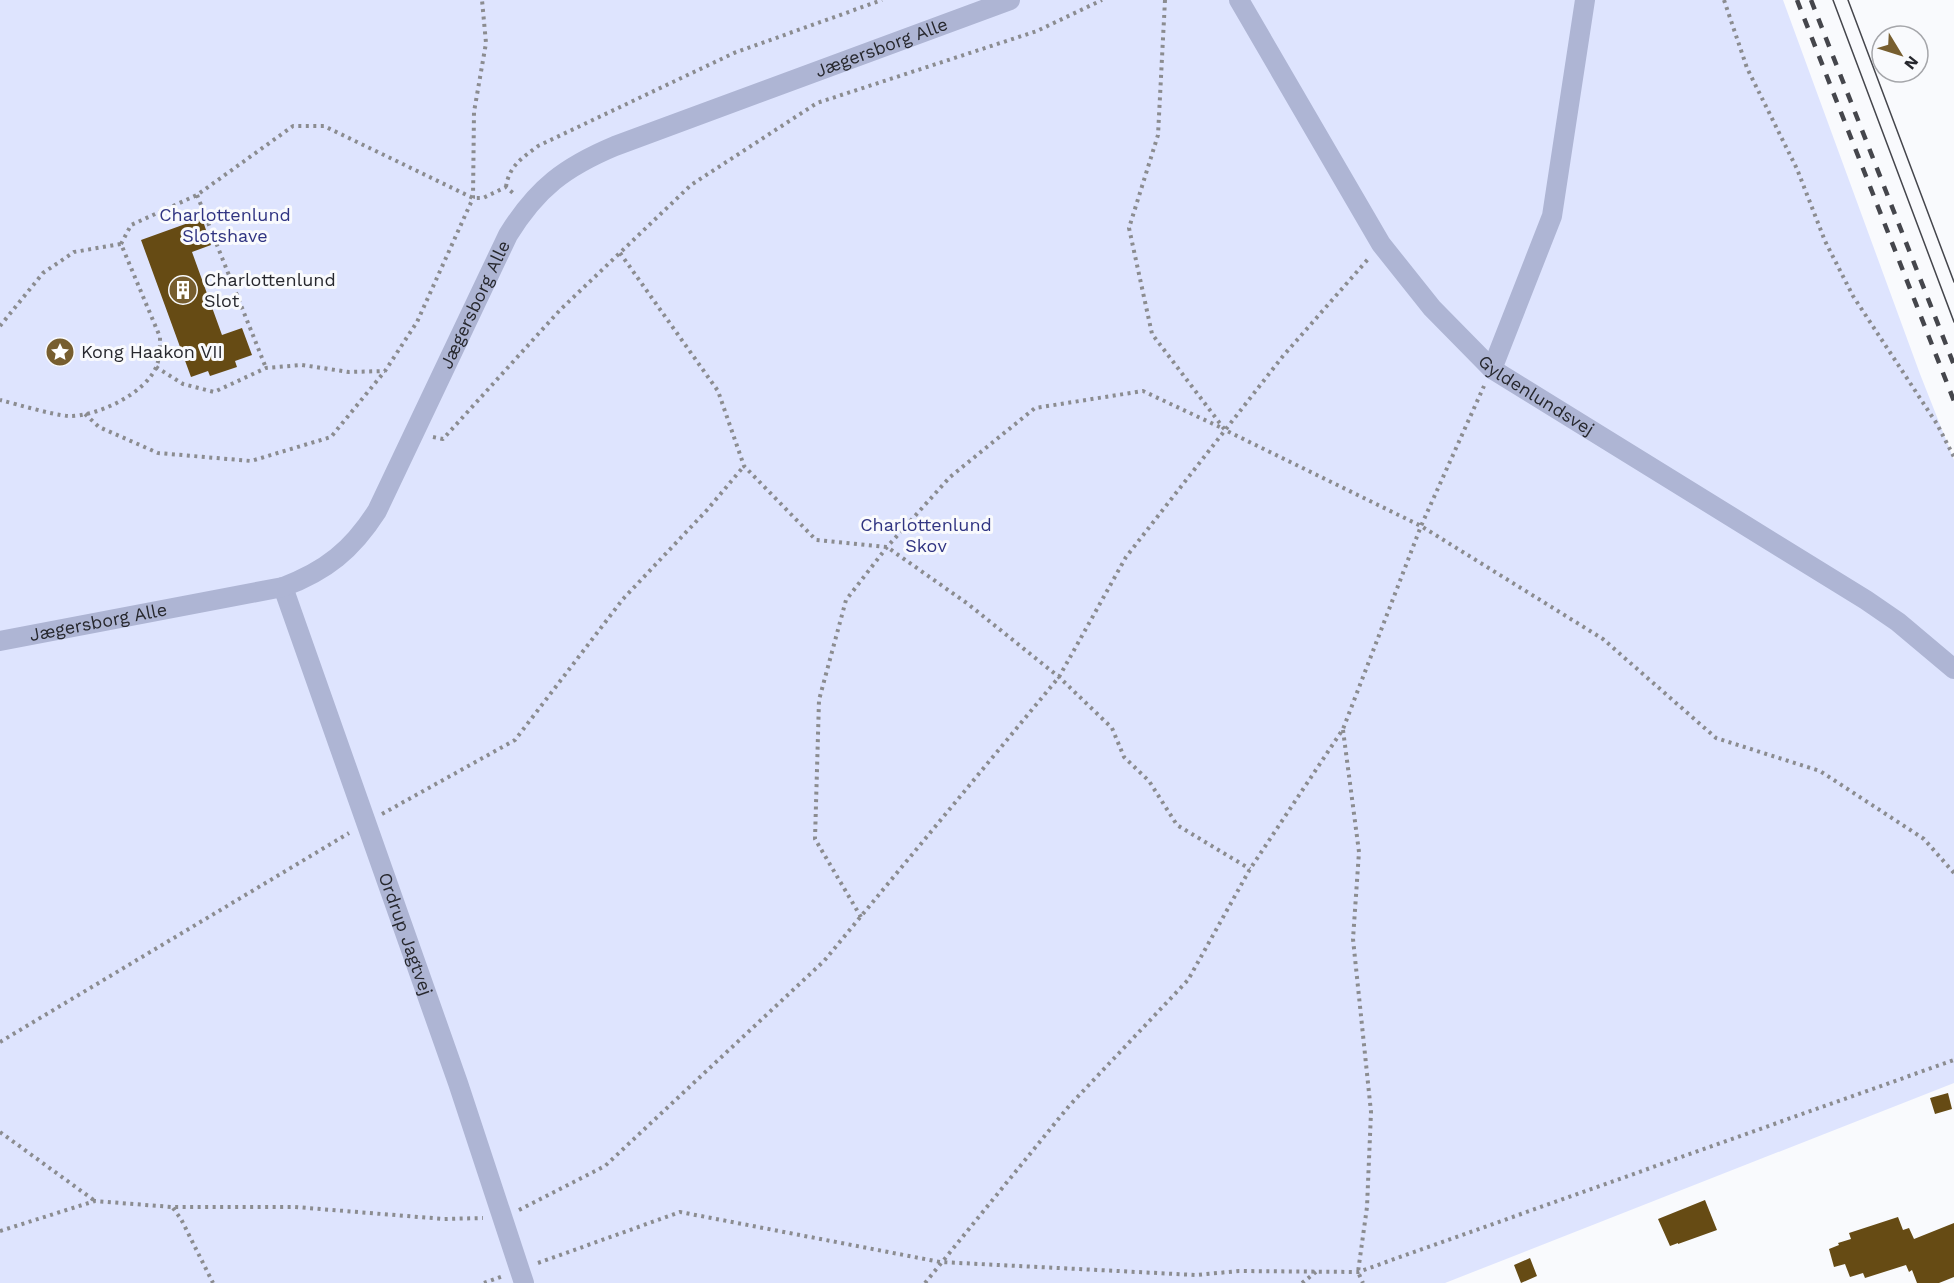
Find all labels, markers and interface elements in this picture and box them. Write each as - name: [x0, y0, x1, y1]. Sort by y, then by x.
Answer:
- street label: Jægersborg Alle: [812, 13, 950, 81]
- north arrow: [1870, 24, 1930, 84]
- text: N: [1900, 52, 1923, 73]
- park label: Charlottenlund Slotshave: [159, 204, 291, 246]
- street label: Jægersborg Alle: [435, 237, 514, 372]
- place label: Charlottenlund Slot: [204, 269, 336, 311]
- building icon: Charlottenlund Slot: [167, 274, 199, 306]
- place icon: Kong Haakon VII: [44, 336, 76, 368]
- place label: Kong Haakon VII: [81, 341, 223, 362]
- street label: Gyldenlundsvej: [1474, 350, 1598, 440]
- park label: Charlottenlund Skov: [860, 514, 992, 556]
- street label: Jægersborg Alle: [28, 598, 169, 645]
- street label: Ordrup Jagtvej: [375, 870, 437, 998]

